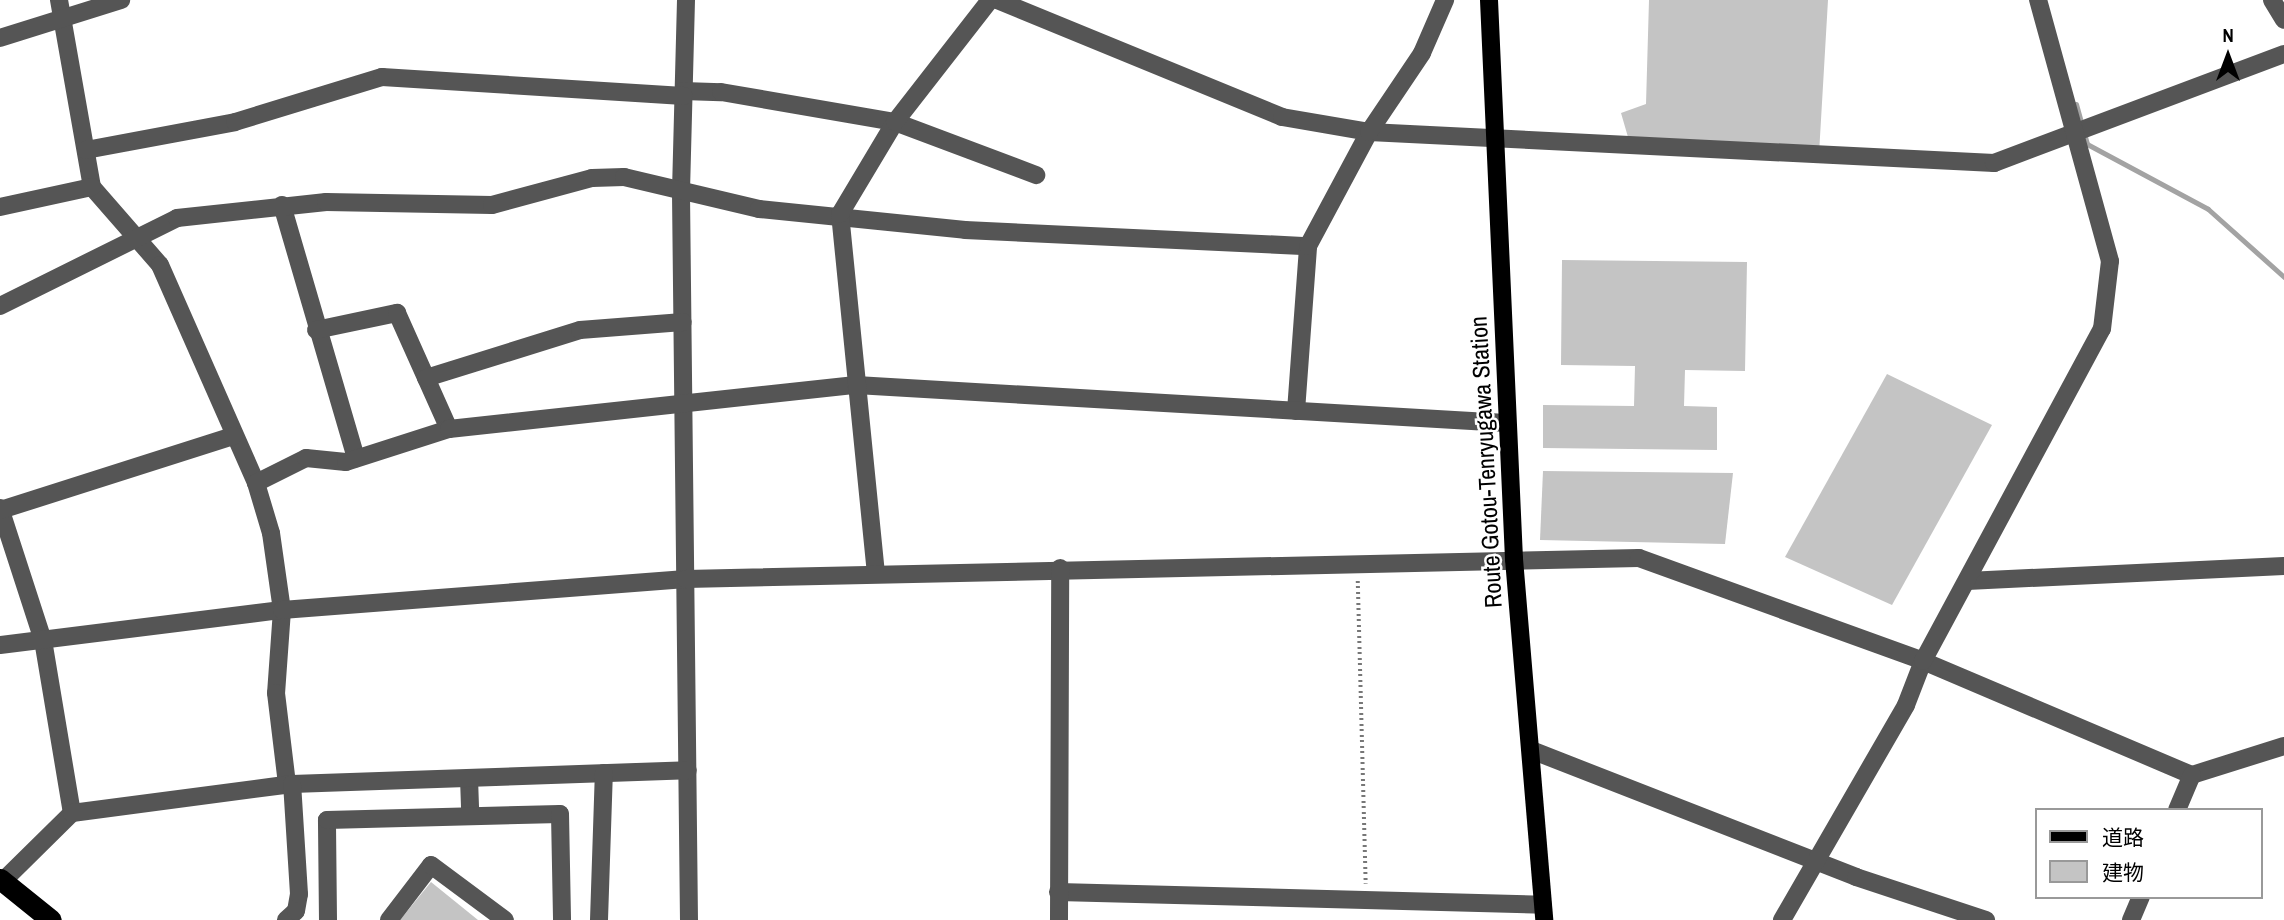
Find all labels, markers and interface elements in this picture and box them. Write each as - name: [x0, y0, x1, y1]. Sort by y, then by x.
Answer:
- north arrow: [2193, 21, 2263, 91]
- text: N: [2222, 22, 2234, 48]
- street label: Route Gotou-Tenryugawa Station: [1464, 315, 1508, 609]
- legend: [2036, 808, 2263, 899]
- text: 道路: [2102, 823, 2144, 852]
- text: 建物: [2102, 858, 2144, 887]

